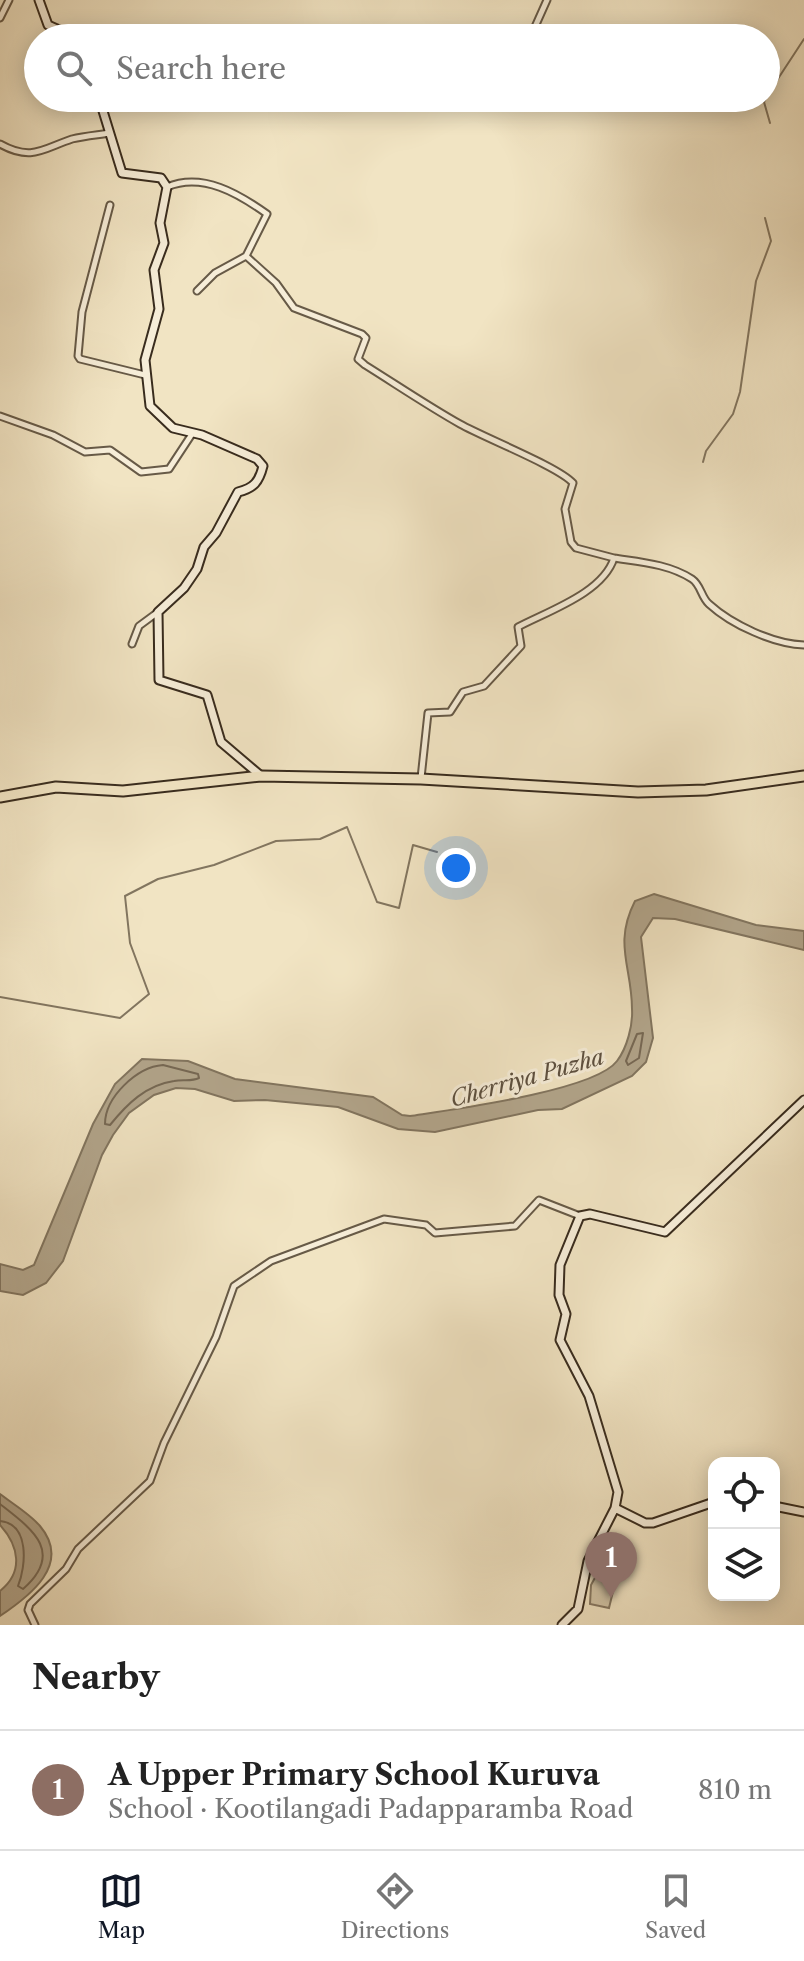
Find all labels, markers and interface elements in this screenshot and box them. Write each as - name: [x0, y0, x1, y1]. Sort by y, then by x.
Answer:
- search box: [24, 24, 780, 112]
- icon: search: [52, 46, 96, 90]
- text: Search here: [116, 50, 286, 87]
- your location: [436, 848, 476, 888]
- water label: Cherriya Puzha: [447, 1043, 607, 1113]
- map controls: [708, 1457, 780, 1601]
- button: locate: [708, 1457, 780, 1529]
- button: layers: [708, 1529, 780, 1601]
- pin: 1: [585, 1532, 637, 1598]
- text: Nearby: [32, 1656, 160, 1698]
- text: A Upper Primary School Kuruva: [108, 1756, 600, 1793]
- text: 1: [52, 1774, 64, 1806]
- text: 810 m: [698, 1774, 772, 1806]
- text: School · Kootilangadi Padapparamba Road: [108, 1793, 633, 1825]
- tab: Map: [98, 1869, 145, 1944]
- tab: Directions: [341, 1869, 449, 1944]
- tab: Saved: [645, 1869, 706, 1944]

